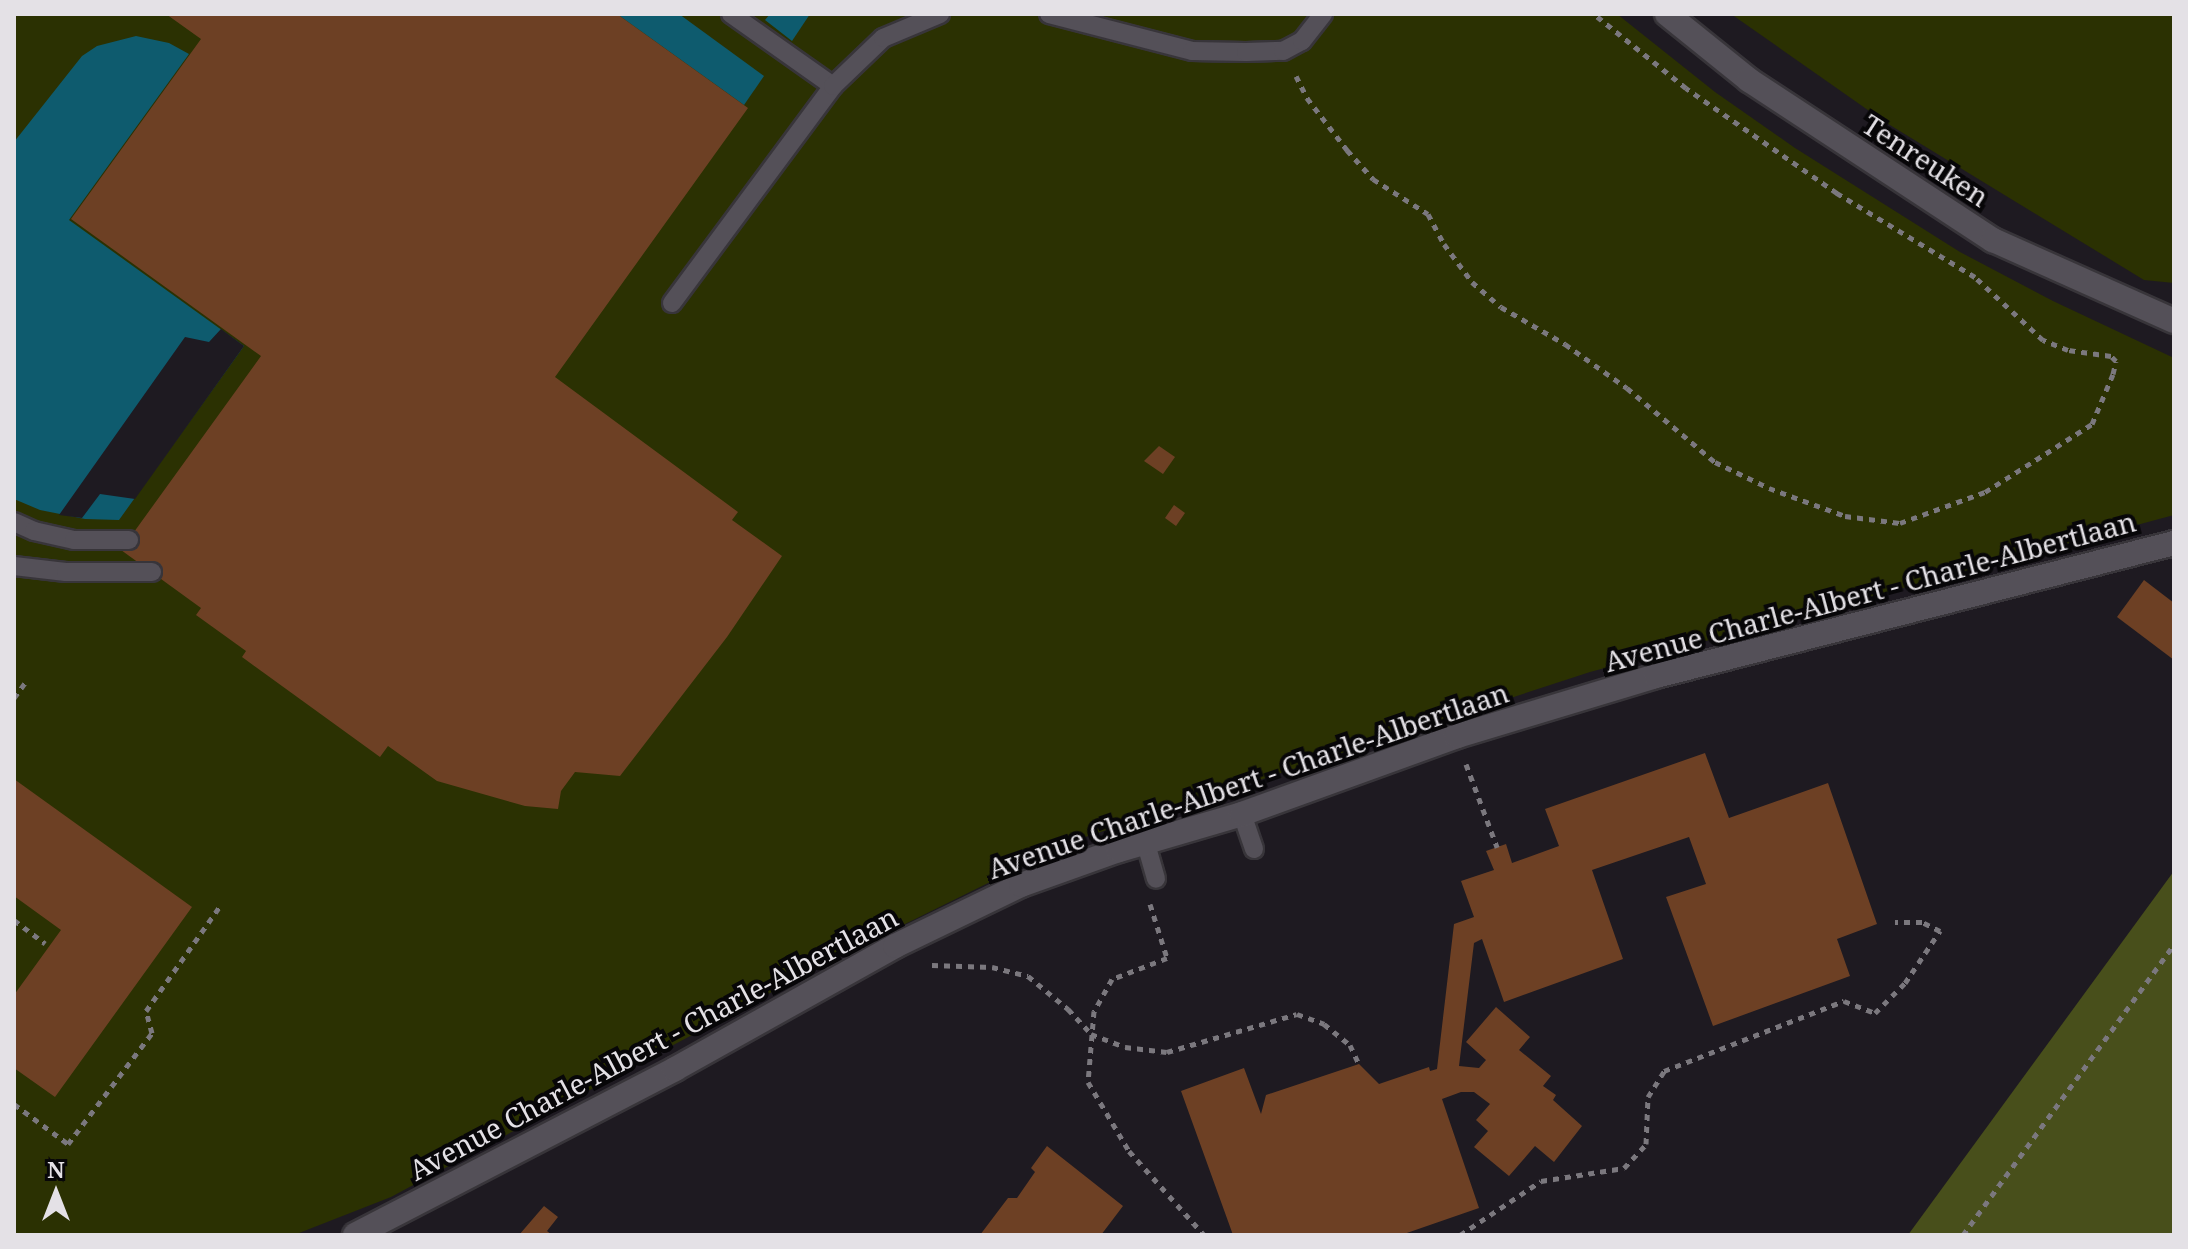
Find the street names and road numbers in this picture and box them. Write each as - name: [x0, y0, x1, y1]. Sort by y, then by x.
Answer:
- street label: Tenreuken: [1857, 107, 1995, 213]
- street label: Avenue Charle-Albert - Charle-Albertlaan: [1601, 504, 2139, 678]
- street label: Avenue Charle-Albert - Charle-Albertlaan: [983, 675, 1513, 885]
- street label: Avenue Charle-Albert - Charle-Albertlaan: [403, 899, 903, 1187]

